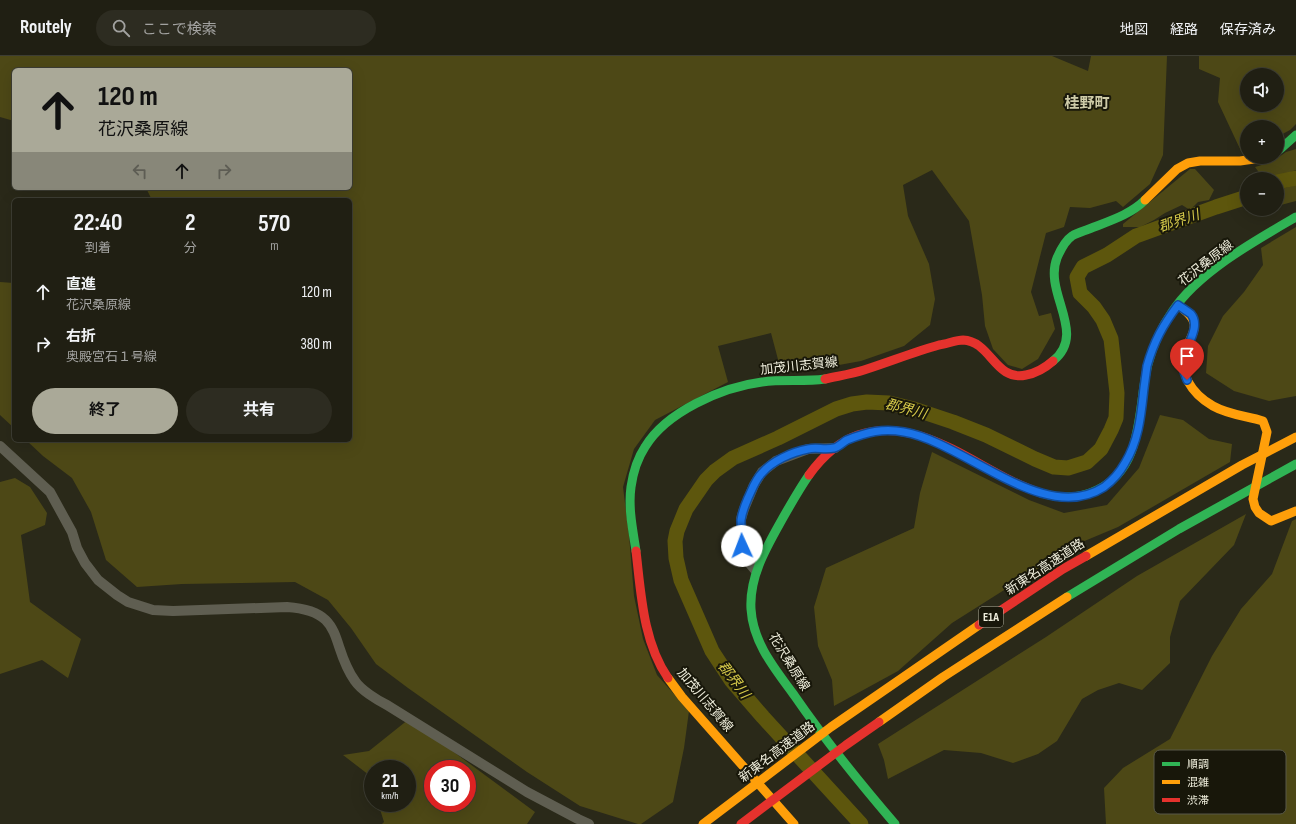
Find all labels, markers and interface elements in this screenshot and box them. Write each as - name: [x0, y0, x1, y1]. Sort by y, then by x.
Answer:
- search box: [96, 10, 376, 46]
- text: Routely: [20, 16, 72, 39]
- icon: search: [110, 17, 132, 39]
- text: ここで検索: [142, 20, 217, 39]
- text: 地図: [1120, 21, 1148, 38]
- text: 経路: [1170, 21, 1198, 38]
- text: 保存済み: [1220, 21, 1276, 38]
- map controls: [1240, 68, 1284, 216]
- button: sound: [1240, 68, 1284, 112]
- text: 120 m: [98, 80, 158, 113]
- icon: ahead: [32, 84, 84, 136]
- district label: 桂野町: [1064, 94, 1110, 113]
- text: 花沢桑原線: [98, 119, 188, 140]
- button: +: [1240, 120, 1284, 164]
- icon: left: [129, 160, 151, 182]
- icon: ahead: [171, 160, 193, 182]
- icon: right: [213, 160, 235, 182]
- button: −: [1240, 172, 1284, 216]
- water label: 郡界川: [1156, 205, 1204, 236]
- text: 22:40: [73, 208, 122, 237]
- text: 2: [185, 208, 196, 237]
- text: 570: [258, 209, 291, 238]
- street label: 花沢桑原線: [1175, 237, 1237, 289]
- text: m: [270, 238, 279, 254]
- text: 到着: [85, 240, 111, 256]
- text: 分: [184, 240, 197, 256]
- text: 直進: [66, 275, 96, 294]
- icon: ahead: [32, 281, 54, 303]
- text: 120 m: [302, 283, 332, 302]
- text: 花沢桑原線: [66, 297, 131, 313]
- text: 右折: [66, 327, 96, 346]
- icon: right: [32, 333, 54, 355]
- text: 380 m: [300, 335, 332, 354]
- pin: [1170, 339, 1204, 380]
- icon: arrive: [1176, 345, 1198, 367]
- text: 奥殿宮石１号線: [66, 349, 157, 365]
- street label: 加茂川志賀線: [759, 354, 839, 378]
- button: 終了: [32, 388, 178, 434]
- button: 共有: [186, 388, 332, 434]
- water label: 郡界川: [884, 395, 930, 423]
- position arrow: [721, 525, 763, 567]
- street label: 新東名高速道路: [1002, 536, 1088, 598]
- road number: E1A: [979, 607, 1003, 627]
- street label: 花沢桑原線: [765, 630, 813, 694]
- water label: 郡界川: [715, 658, 755, 703]
- street label: 加茂川志賀線: [674, 665, 736, 735]
- street label: 新東名高速道路: [736, 718, 818, 786]
- legend: [1154, 750, 1286, 814]
- text: 順調: [1187, 758, 1209, 771]
- speed limit sign: 30: [424, 760, 476, 812]
- text: 21: [382, 769, 398, 793]
- text: 混雑: [1187, 776, 1209, 789]
- text: km/h: [381, 790, 399, 802]
- text: 渋滞: [1187, 794, 1209, 807]

